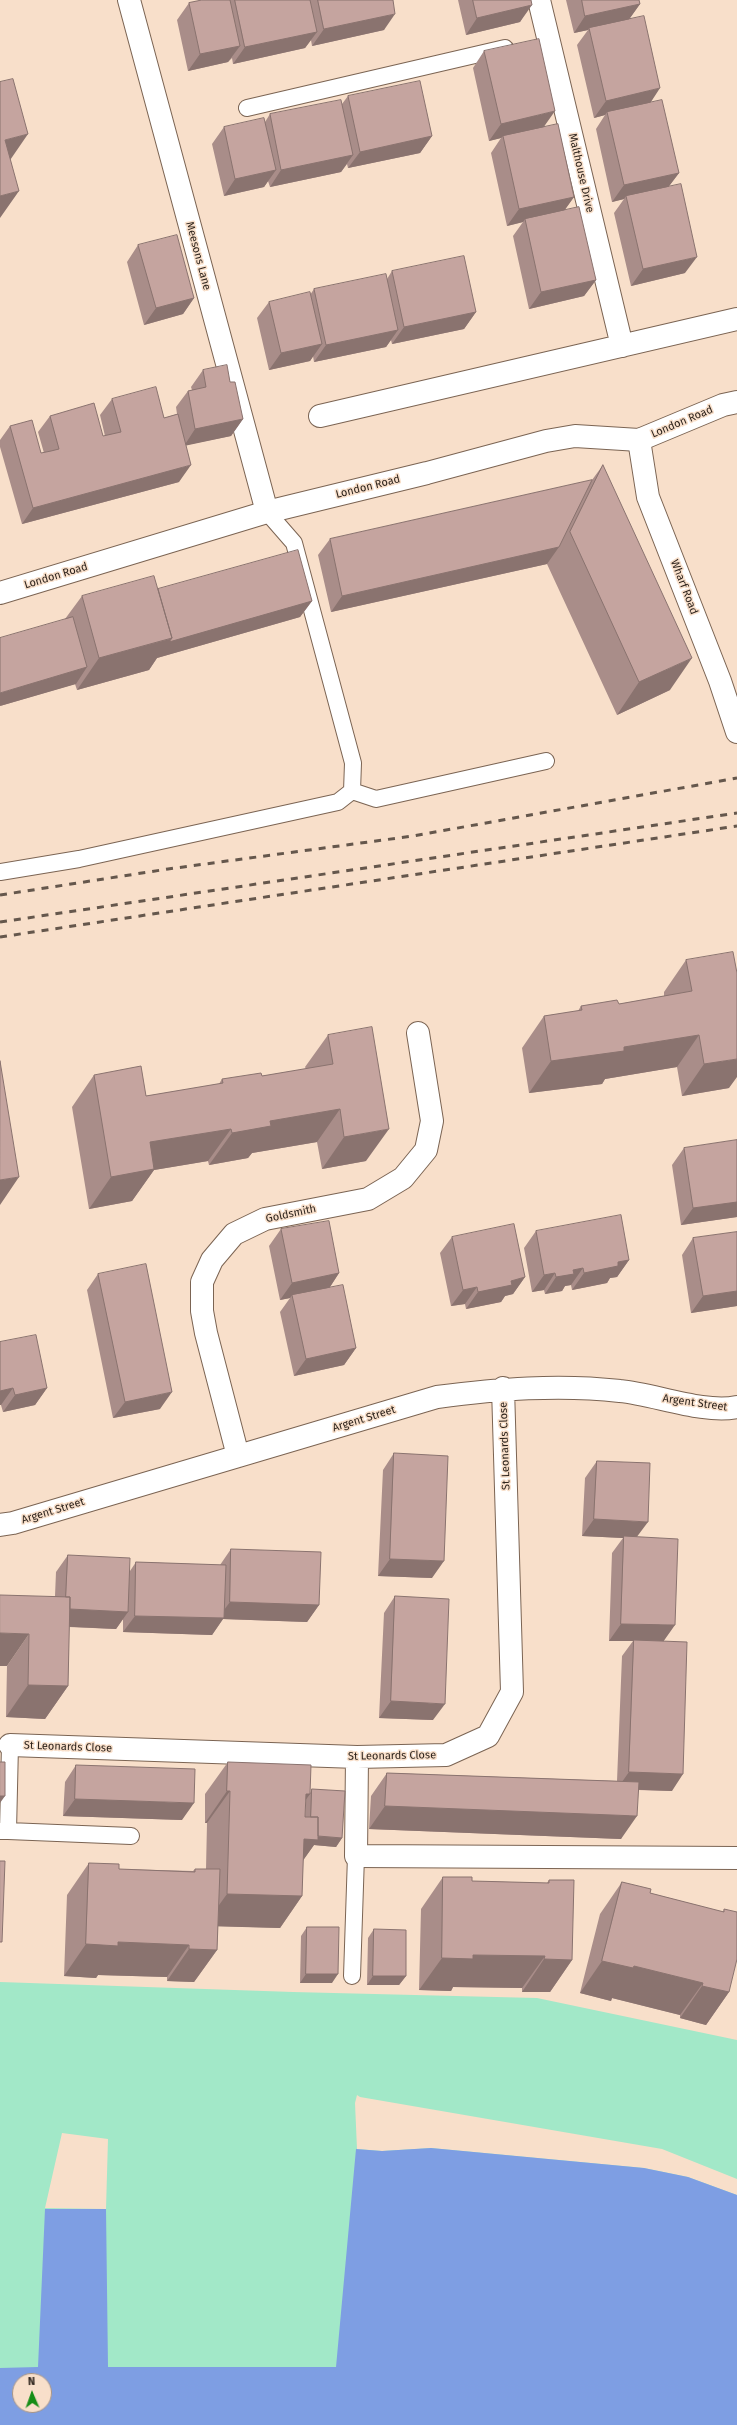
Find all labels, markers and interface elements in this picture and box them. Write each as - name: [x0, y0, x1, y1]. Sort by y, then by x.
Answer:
- street label: Malthouse Drive: [565, 132, 597, 214]
- street label: Meesons Lane: [183, 220, 213, 292]
- street label: London Road: [649, 403, 715, 441]
- street label: London Road: [334, 473, 402, 501]
- street label: Wharf Road: [667, 558, 701, 616]
- street label: London Road: [23, 560, 89, 592]
- street label: Goldsmith: [265, 1202, 317, 1226]
- street label: Argent Street: [662, 1392, 728, 1414]
- street label: St Leonards Close: [497, 1402, 513, 1490]
- street label: Argent Street: [331, 1403, 397, 1435]
- street label: Argent Street: [20, 1495, 86, 1527]
- street label: St Leonards Close: [24, 1739, 112, 1755]
- street label: St Leonards Close: [348, 1749, 436, 1763]
- north arrow: [12, 2373, 52, 2413]
- text: N: [28, 2375, 35, 2388]

